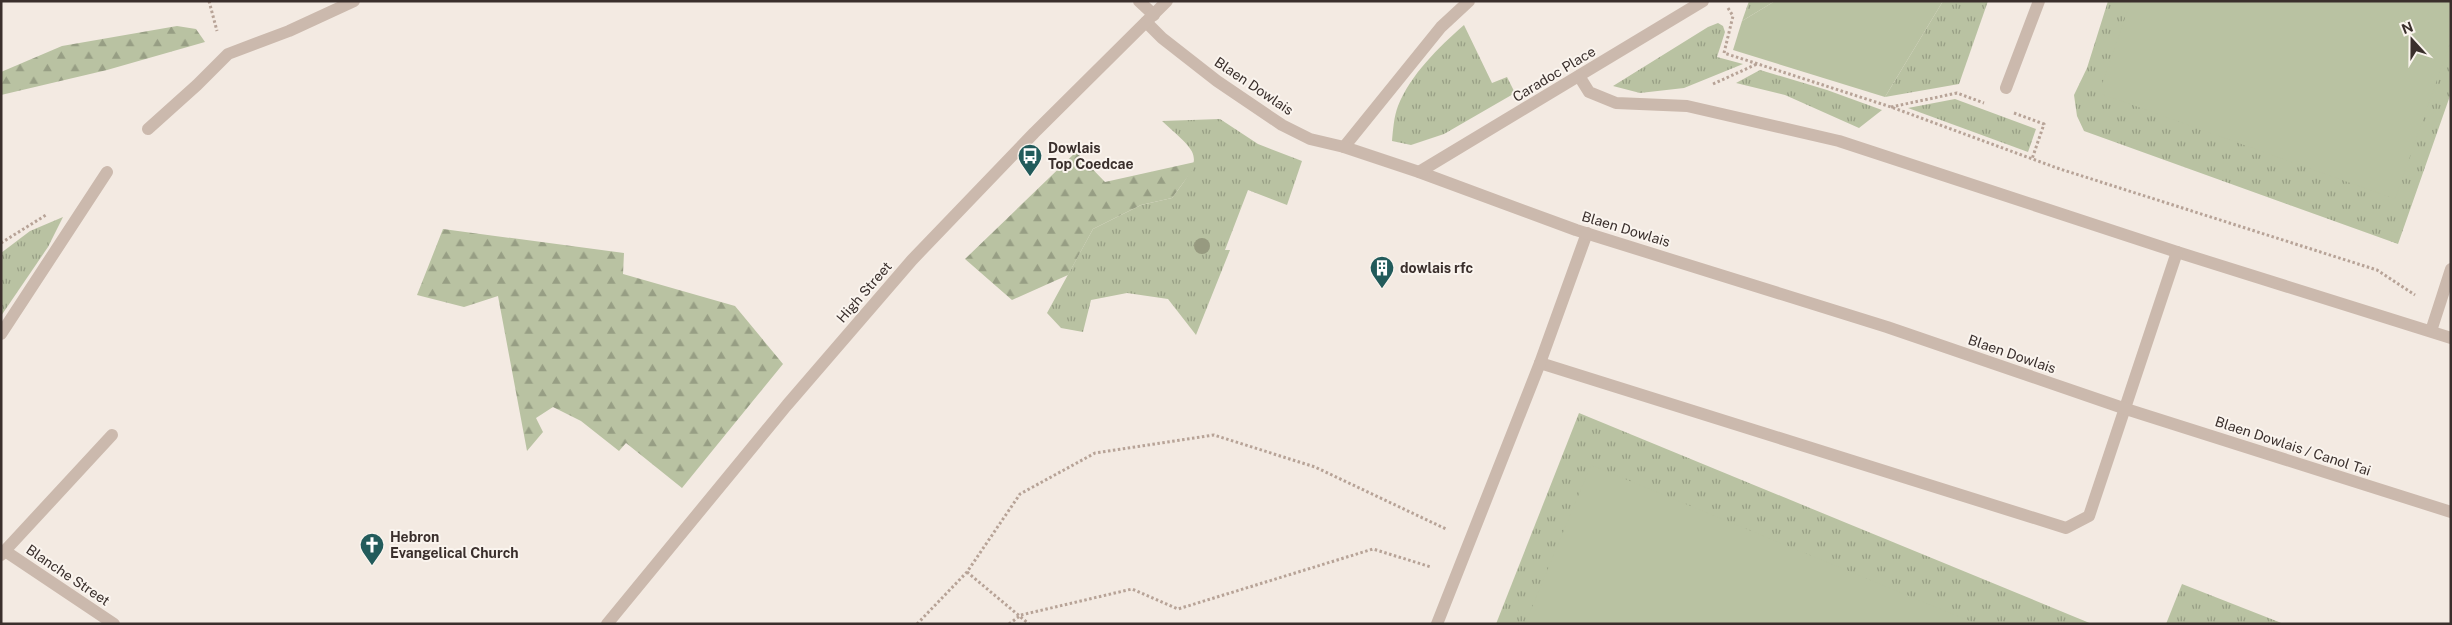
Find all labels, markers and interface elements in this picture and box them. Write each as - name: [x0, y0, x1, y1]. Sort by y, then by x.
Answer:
- north arrow: [2387, 15, 2437, 65]
- text: N: [2399, 18, 2415, 37]
- street label: Caradoc Place: [1510, 43, 1598, 105]
- street label: Blaen Dowlais: [1212, 54, 1296, 118]
- place label: Dowlais Top Coedcae: [1048, 140, 1134, 172]
- bus stop icon: Dowlais Top Coedcae: [1017, 143, 1043, 177]
- street label: Blaen Dowlais: [1580, 208, 1672, 250]
- building icon: dowlais rfc: [1369, 255, 1395, 289]
- street label: High Street: [833, 258, 895, 326]
- place label: dowlais rfc: [1400, 260, 1474, 276]
- street label: Blaen Dowlais: [1966, 332, 2058, 376]
- street label: Blaen Dowlais / Canol Tai: [2213, 413, 2373, 479]
- place label: Hebron Evangelical Church: [390, 529, 519, 561]
- church icon: Hebron Evangelical Church: [359, 532, 385, 566]
- street label: Blanche Street: [23, 541, 113, 609]

